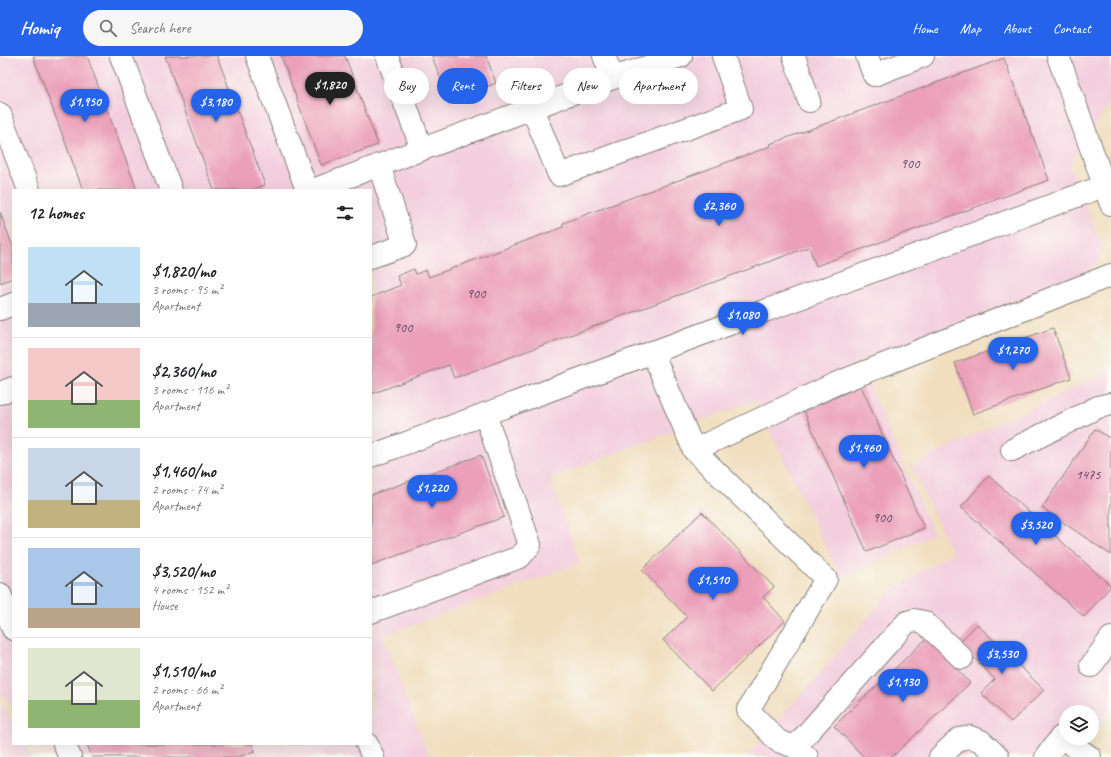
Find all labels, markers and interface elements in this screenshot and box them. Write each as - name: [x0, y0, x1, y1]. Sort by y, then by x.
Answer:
- search box: [83, 10, 363, 46]
- text: Homiq: [20, 16, 59, 40]
- icon: search: [97, 17, 119, 39]
- text: Search here: [129, 19, 191, 38]
- text: Home: [912, 20, 938, 37]
- text: Map: [960, 20, 981, 37]
- text: About: [1003, 20, 1031, 37]
- text: Contact: [1053, 20, 1091, 37]
- chip: Buy: [384, 68, 429, 104]
- chip: Rent: [437, 68, 488, 104]
- chip: Filters: [496, 68, 555, 104]
- chip: New: [563, 68, 611, 104]
- chip: Apartment: [619, 68, 698, 104]
- pin: $1,820: [297, 72, 363, 106]
- text: $1,820: [314, 77, 346, 93]
- pin: $1,950: [52, 89, 118, 123]
- pin: $3,180: [183, 89, 249, 123]
- text: $1,950: [69, 94, 101, 110]
- text: $3,180: [200, 94, 232, 110]
- house number: 900: [901, 155, 921, 172]
- pin: $2,360: [686, 193, 752, 227]
- text: $2,360: [703, 198, 735, 214]
- icon: filters: [334, 202, 356, 224]
- text: 12 homes: [28, 203, 84, 224]
- text: $1,820/mo: [152, 261, 215, 282]
- icon: home: [60, 263, 108, 311]
- text: 3 rooms · 95 m²: [152, 282, 222, 298]
- house number: 900: [467, 285, 487, 302]
- text: Apartment: [152, 298, 200, 314]
- pin: $1,080: [710, 302, 776, 336]
- text: $1,080: [727, 307, 759, 323]
- house number: 900: [394, 319, 414, 336]
- pin: $1,270: [980, 337, 1046, 371]
- text: $1,270: [997, 342, 1029, 358]
- text: $2,360/mo: [152, 361, 216, 382]
- icon: home: [60, 364, 108, 412]
- text: 3 rooms · 116 m²: [152, 382, 228, 398]
- text: Apartment: [152, 398, 200, 414]
- pin: $1,460: [831, 435, 897, 469]
- text: $1,460: [848, 440, 880, 456]
- text: $1,460/mo: [152, 461, 216, 482]
- icon: home: [60, 464, 108, 512]
- house number: 1475: [1075, 466, 1101, 483]
- pin: $1,220: [399, 475, 465, 509]
- text: $1,220: [416, 480, 448, 496]
- text: 2 rooms · 74 m²: [152, 482, 222, 498]
- text: Apartment: [152, 498, 200, 514]
- house number: 900: [873, 509, 893, 526]
- pin: $3,520: [1003, 512, 1069, 546]
- text: $3,520: [1020, 517, 1052, 533]
- text: $3,520/mo: [152, 561, 215, 582]
- icon: home: [60, 564, 108, 612]
- pin: $1,510: [680, 567, 746, 601]
- text: $1,510: [697, 572, 729, 588]
- text: 4 rooms · 152 m²: [152, 582, 228, 598]
- text: House: [152, 598, 177, 614]
- pin: $3,530: [969, 641, 1035, 675]
- text: $3,530: [986, 646, 1018, 662]
- text: $1,510/mo: [152, 661, 215, 682]
- icon: home: [60, 664, 108, 712]
- pin: $1,130: [870, 669, 936, 703]
- text: $1,130: [887, 674, 919, 690]
- text: 2 rooms · 66 m²: [152, 682, 222, 698]
- text: Apartment: [152, 698, 200, 714]
- map controls: [1059, 705, 1099, 745]
- button: layers: [1059, 705, 1099, 745]

